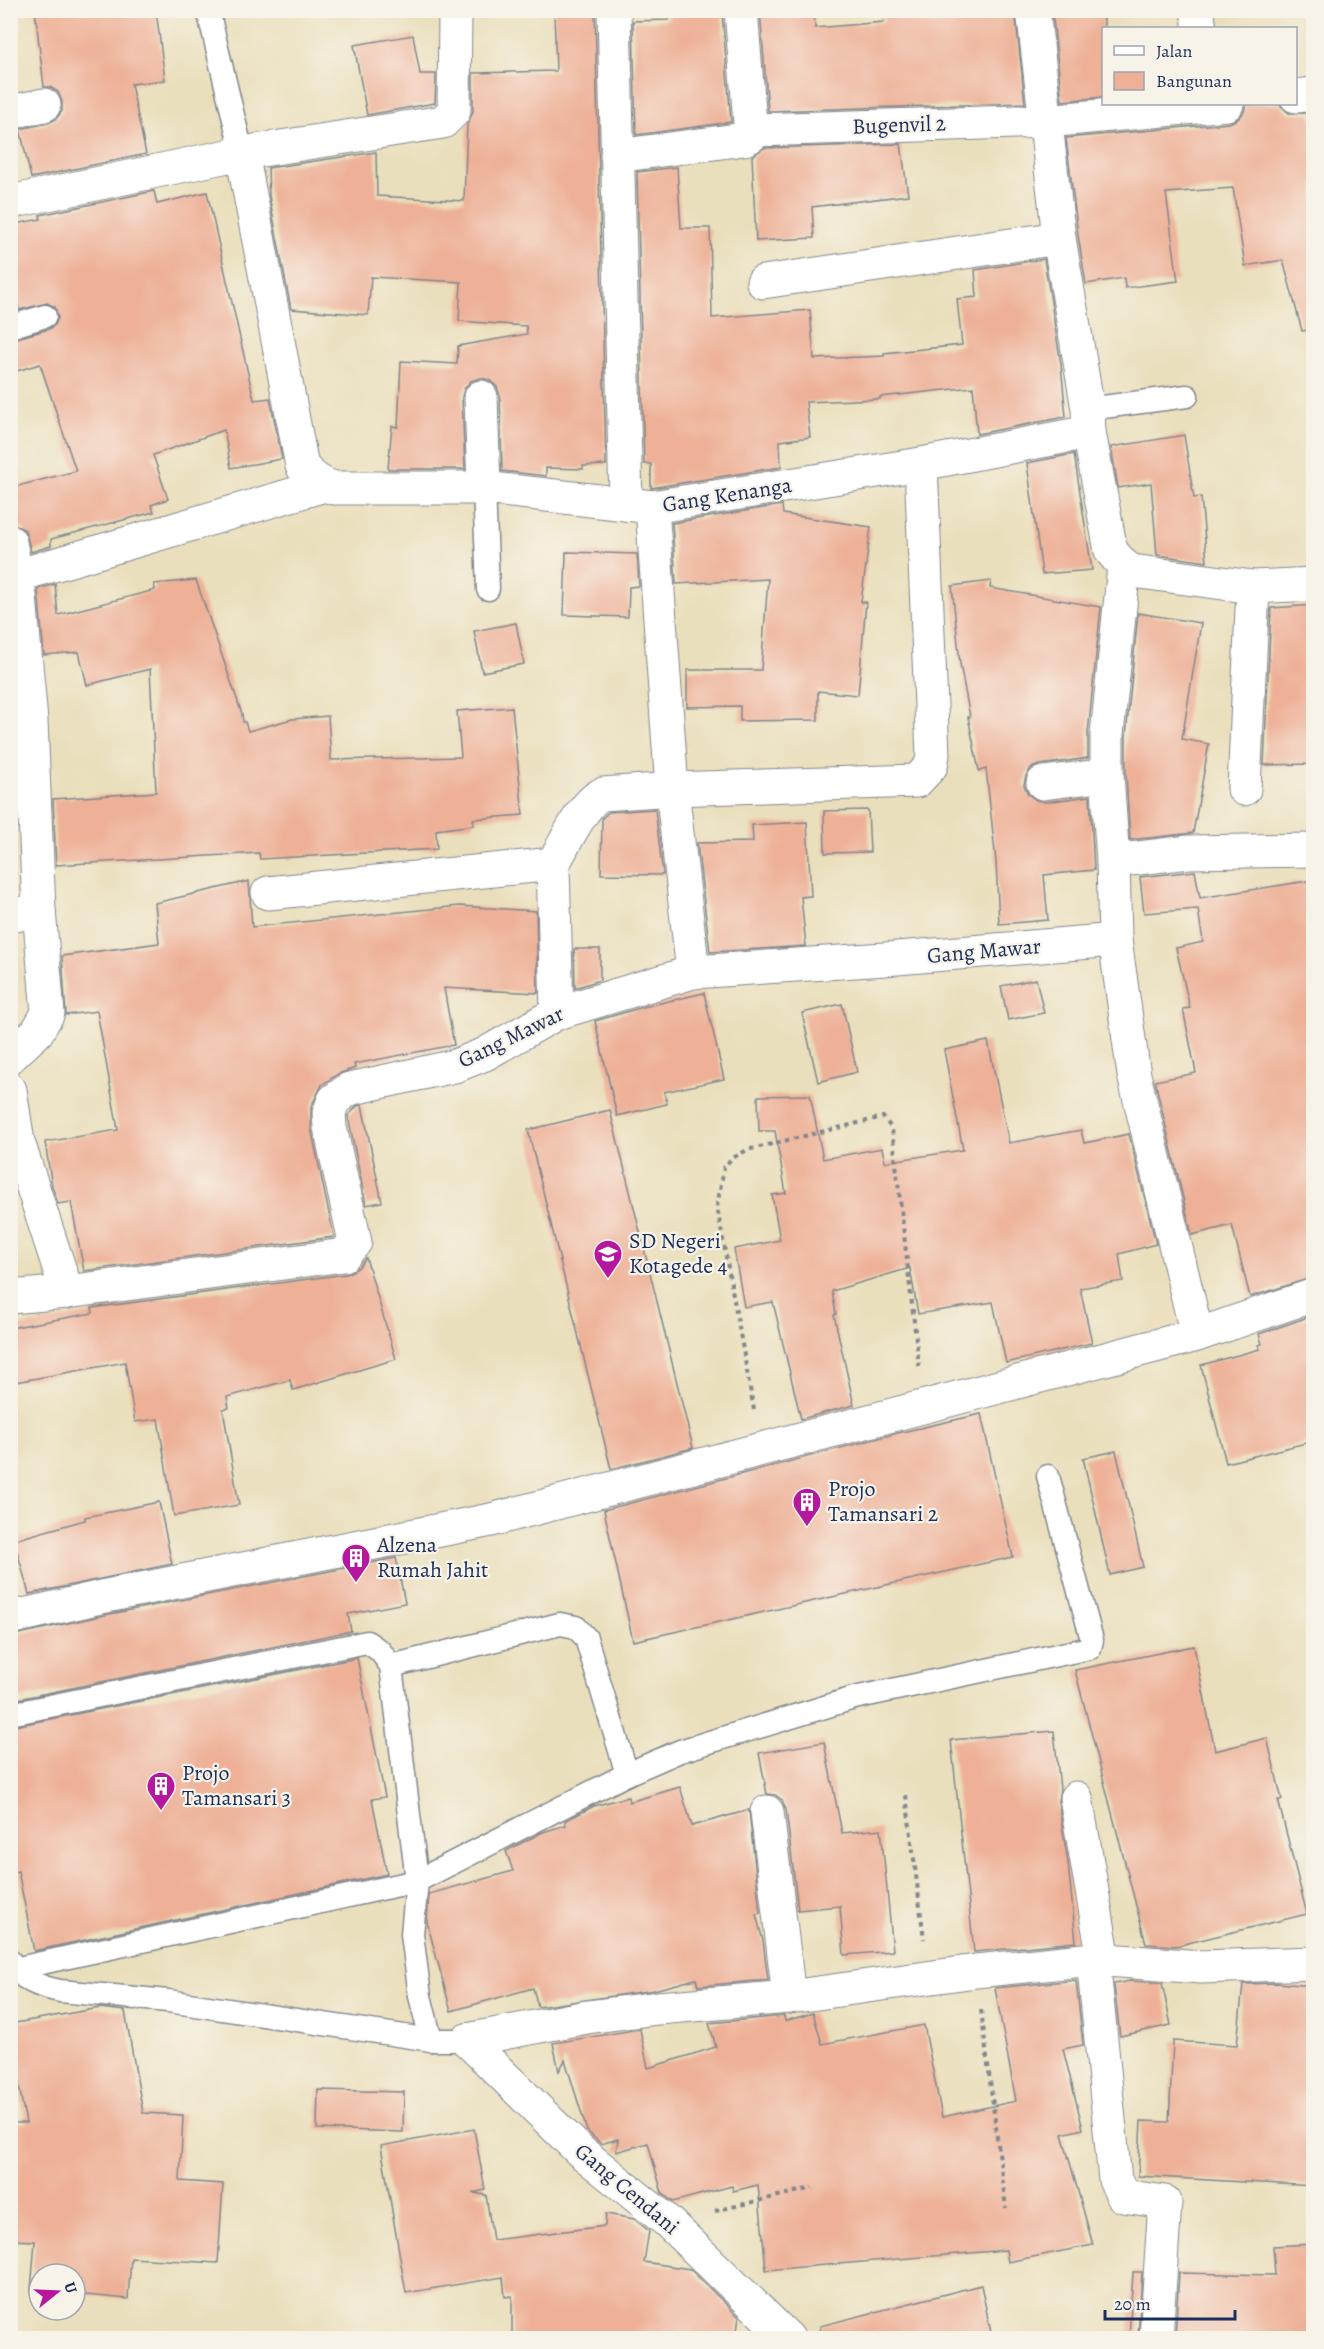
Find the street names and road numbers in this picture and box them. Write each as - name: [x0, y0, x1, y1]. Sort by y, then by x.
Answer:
- street label: Bugenvil 2: [852, 108, 946, 142]
- street label: Gang Kenanga: [660, 470, 795, 520]
- street label: Gang Mawar: [926, 931, 1042, 971]
- street label: Gang Mawar: [453, 998, 569, 1076]
- street label: Gang Cendani: [568, 2136, 686, 2242]

